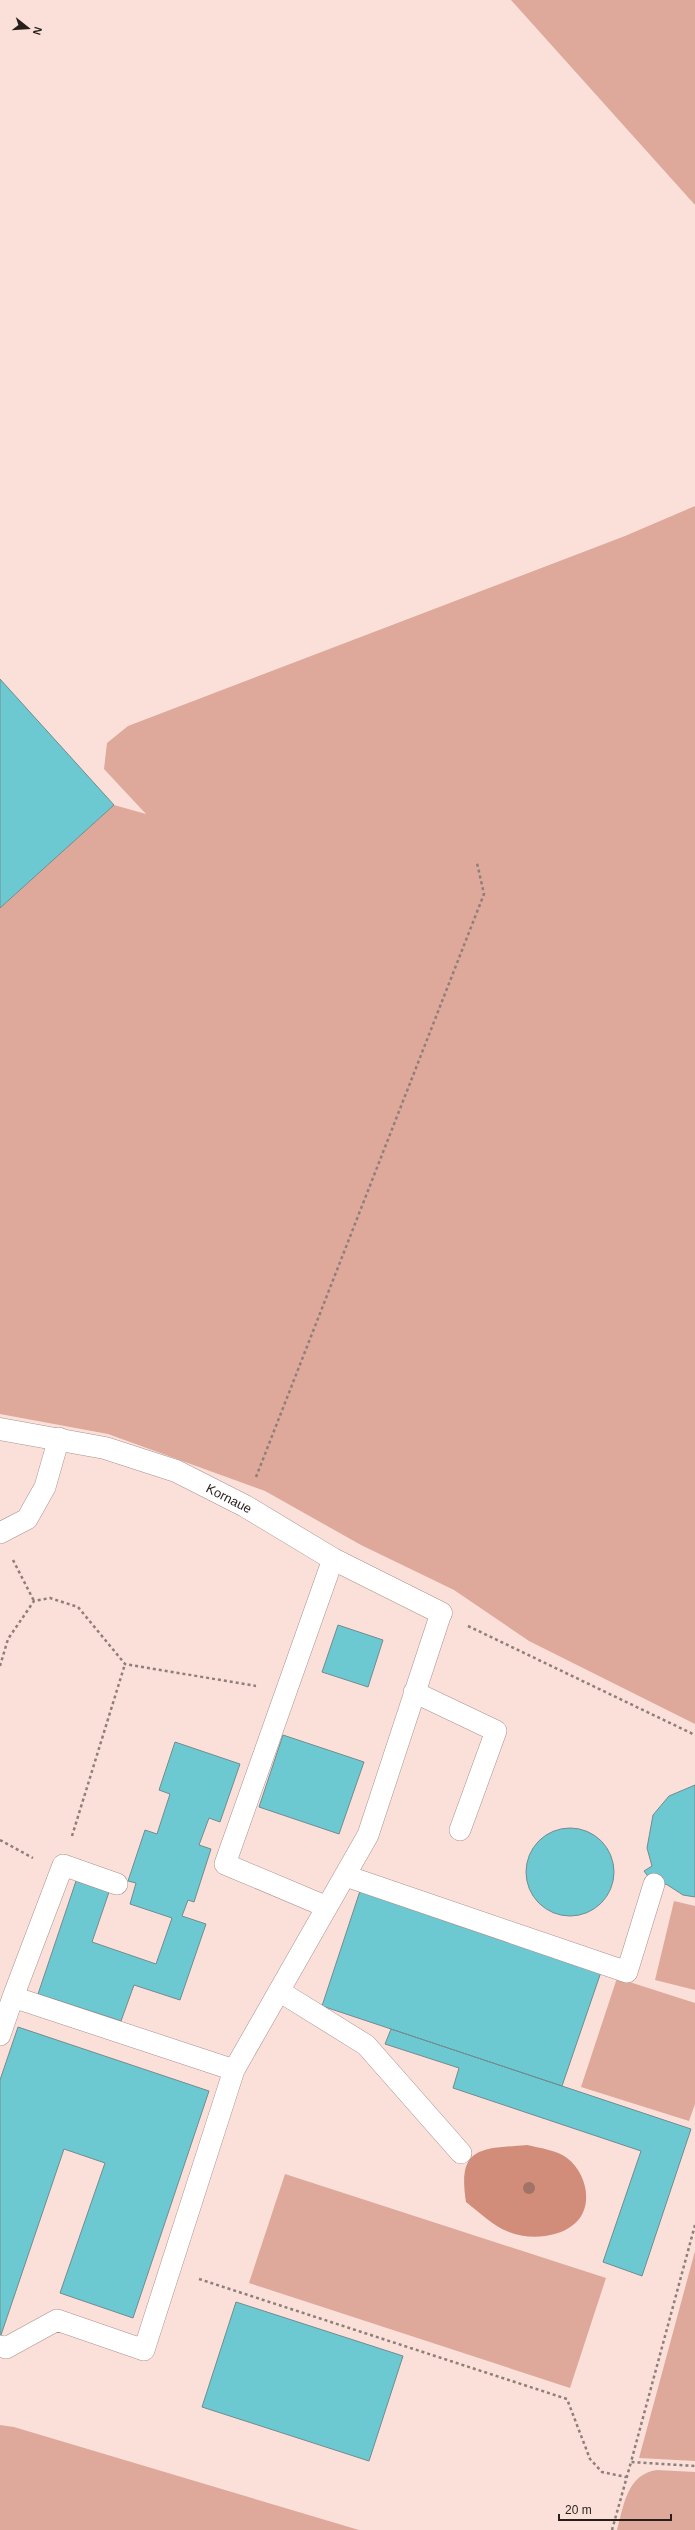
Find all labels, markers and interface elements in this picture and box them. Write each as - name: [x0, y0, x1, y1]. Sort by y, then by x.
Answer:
- north arrow: [8, 8, 48, 48]
- text: N: [31, 25, 44, 37]
- street label: Kornaue: [204, 1481, 255, 1516]
- scale bar: [559, 2496, 671, 2522]
- text: 20 m: [565, 2503, 592, 2517]

